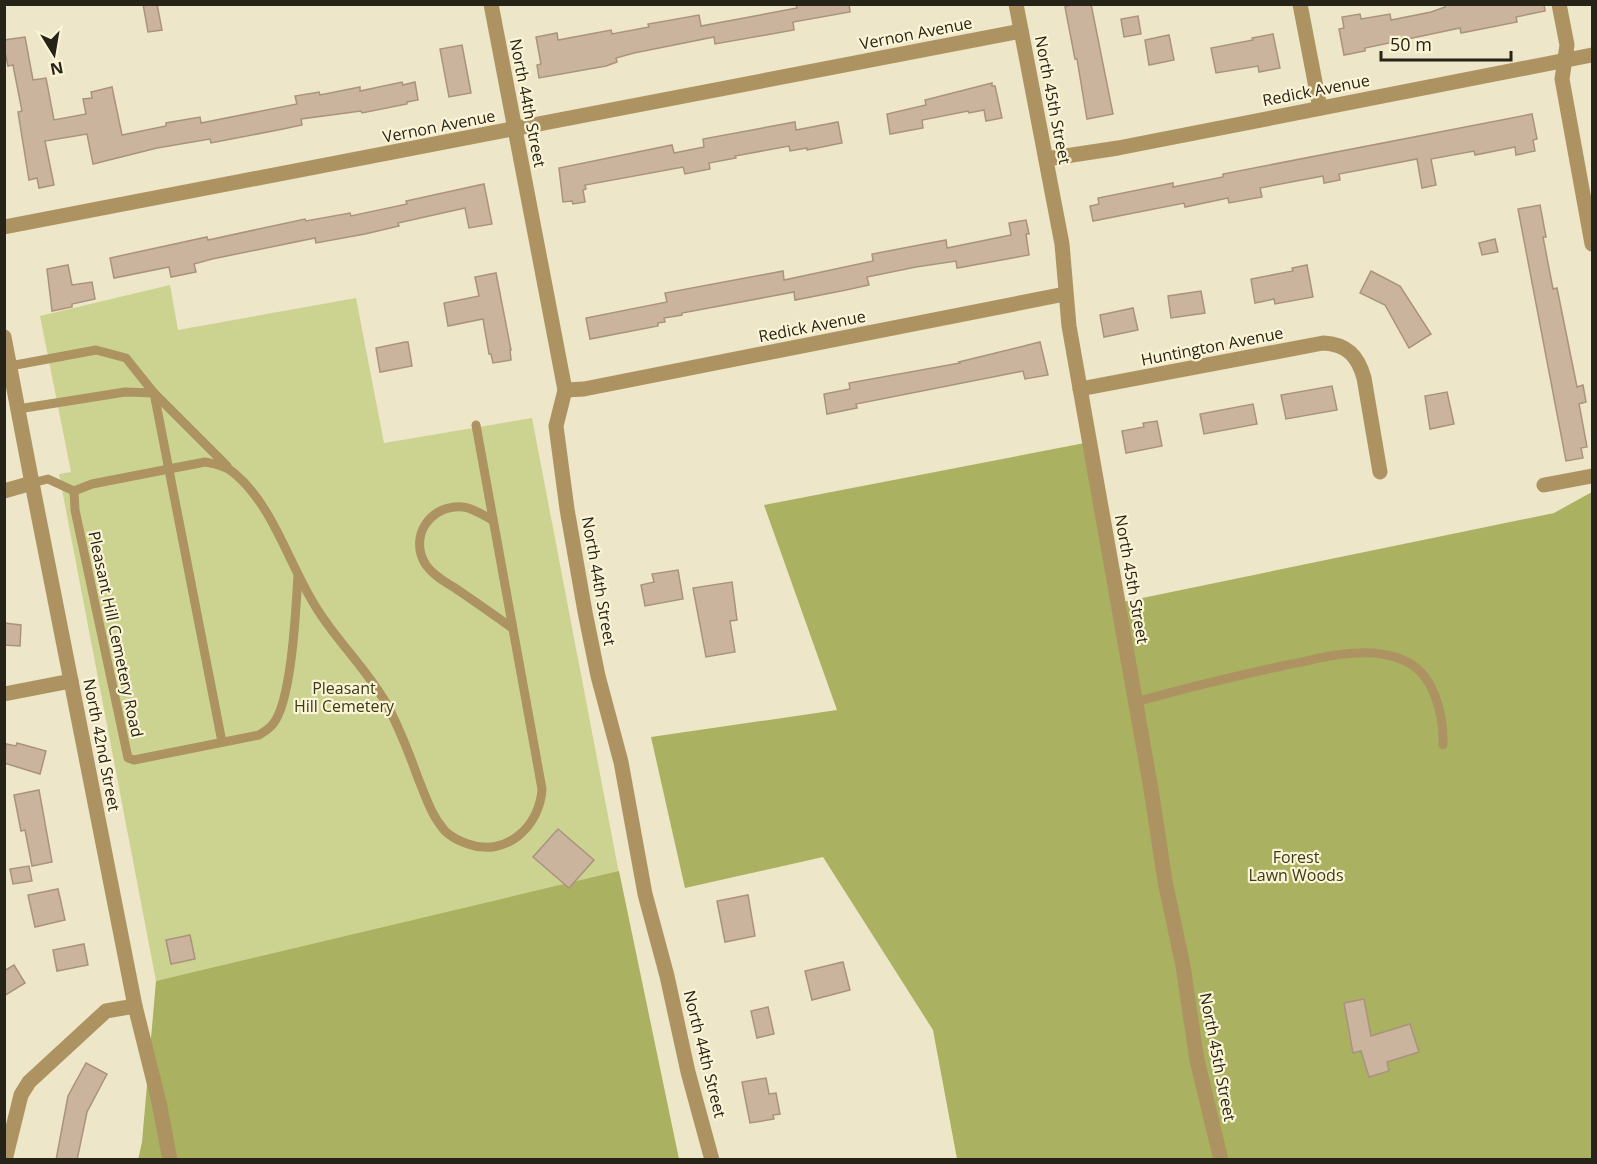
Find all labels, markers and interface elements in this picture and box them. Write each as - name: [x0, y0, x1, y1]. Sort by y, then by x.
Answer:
- street label: Vernon Avenue: [858, 11, 974, 55]
- north arrow: [24, 24, 84, 84]
- scale bar: [1381, 24, 1512, 62]
- text: 50 m: [1390, 32, 1432, 56]
- street label: North 45th Street: [1030, 34, 1076, 166]
- street label: North 44th Street: [505, 37, 551, 169]
- text: N: [48, 57, 65, 81]
- street label: Redick Avenue: [1261, 69, 1371, 111]
- street label: Vernon Avenue: [381, 104, 497, 148]
- street label: Redick Avenue: [757, 305, 867, 347]
- street label: Huntington Avenue: [1139, 321, 1285, 371]
- street label: North 45th Street: [1110, 513, 1154, 645]
- street label: North 44th Street: [577, 515, 621, 647]
- street label: Pleasant Hill Cemetery Road: [83, 529, 149, 739]
- street label: North 42nd Street: [78, 677, 126, 813]
- park label: Pleasant Hill Cemetery: [294, 677, 395, 717]
- park label: Forest Lawn Woods: [1248, 846, 1344, 886]
- street label: North 44th Street: [679, 988, 732, 1120]
- street label: North 45th Street: [1195, 991, 1241, 1123]

